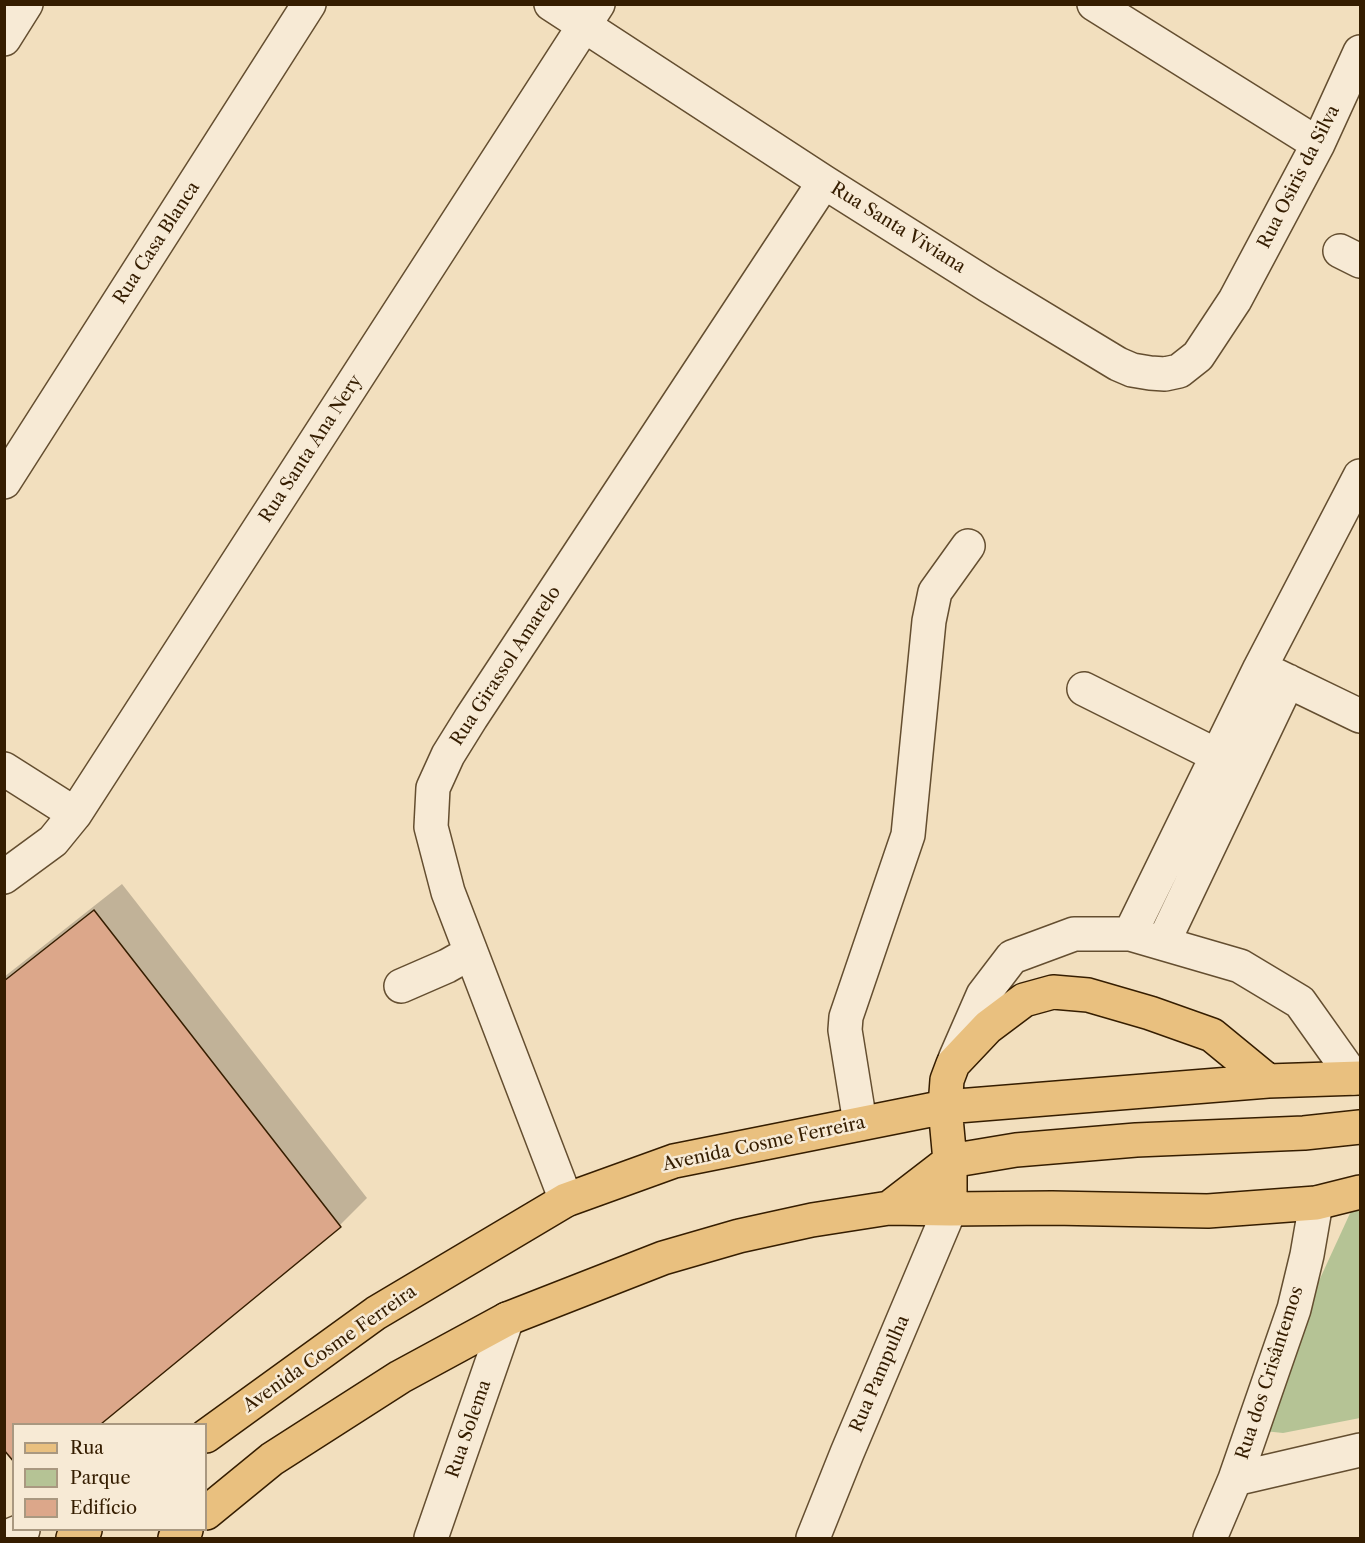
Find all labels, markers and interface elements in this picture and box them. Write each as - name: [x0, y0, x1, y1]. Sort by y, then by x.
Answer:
- street label: Rua Osiris da Silva: [1254, 102, 1344, 252]
- street label: Rua Casa Blanca: [109, 178, 205, 308]
- street label: Rua Santa Viviana: [827, 178, 969, 278]
- street label: Rua Santa Ana Nery: [255, 371, 367, 527]
- street label: Rua Girassol Amarelo: [446, 582, 566, 750]
- street label: Avenida Cosme Ferreira: [661, 1112, 867, 1176]
- street label: Avenida Cosme Ferreira: [239, 1281, 421, 1417]
- street label: Rua dos Crisântemos: [1232, 1284, 1308, 1462]
- street label: Rua Pampulha: [846, 1312, 914, 1436]
- street label: Rua Solema: [442, 1377, 496, 1481]
- legend: [12, 1423, 207, 1531]
- text: Rua: [70, 1437, 104, 1459]
- text: Parque: [70, 1467, 131, 1489]
- text: Edifício: [70, 1497, 137, 1519]

